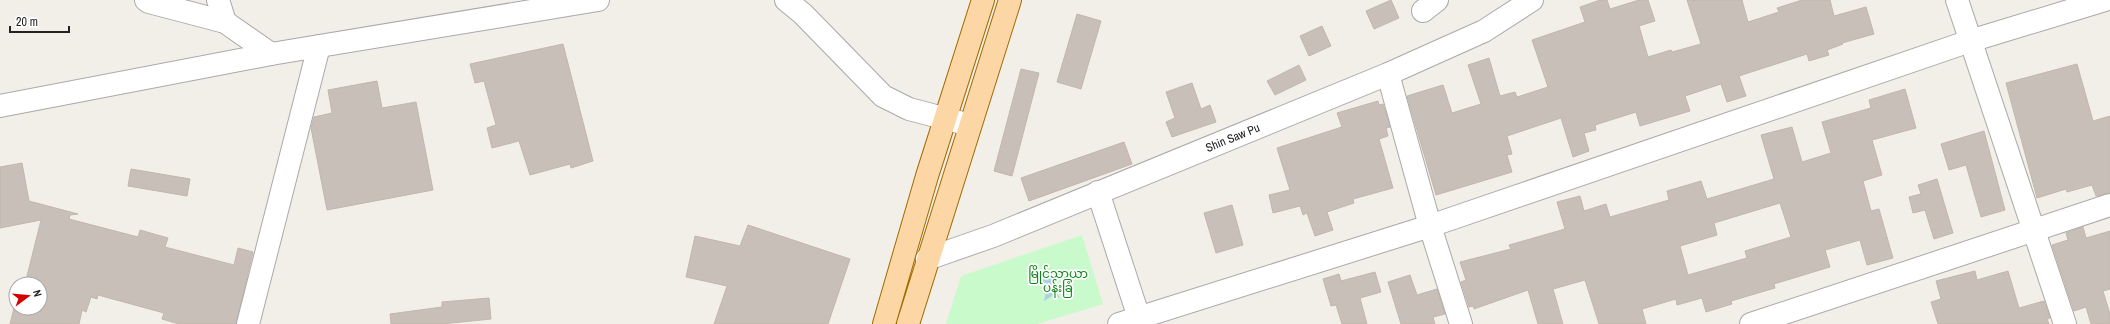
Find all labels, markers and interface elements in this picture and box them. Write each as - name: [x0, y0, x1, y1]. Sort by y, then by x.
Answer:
- scale bar: [10, 8, 69, 34]
- text: 20 m: [16, 14, 38, 30]
- street label: Shin Saw Pu: [1203, 119, 1262, 156]
- park label: မြိုင်သာယာ ပန်းခြံ: [1028, 265, 1088, 298]
- north arrow: [8, 276, 48, 316]
- text: N: [30, 288, 45, 298]

